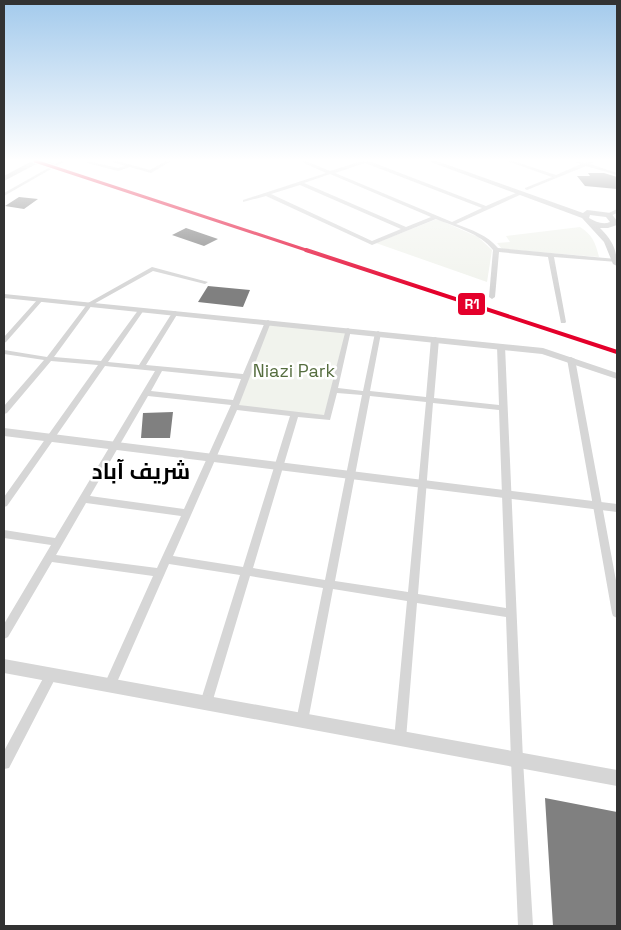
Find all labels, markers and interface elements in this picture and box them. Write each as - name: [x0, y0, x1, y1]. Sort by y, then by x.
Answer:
- line badge: R1: [457, 292, 486, 316]
- text: R1: [464, 295, 480, 313]
- park label: Niazi Park: [253, 359, 336, 382]
- district label: شريف آباد: [92, 457, 190, 485]

